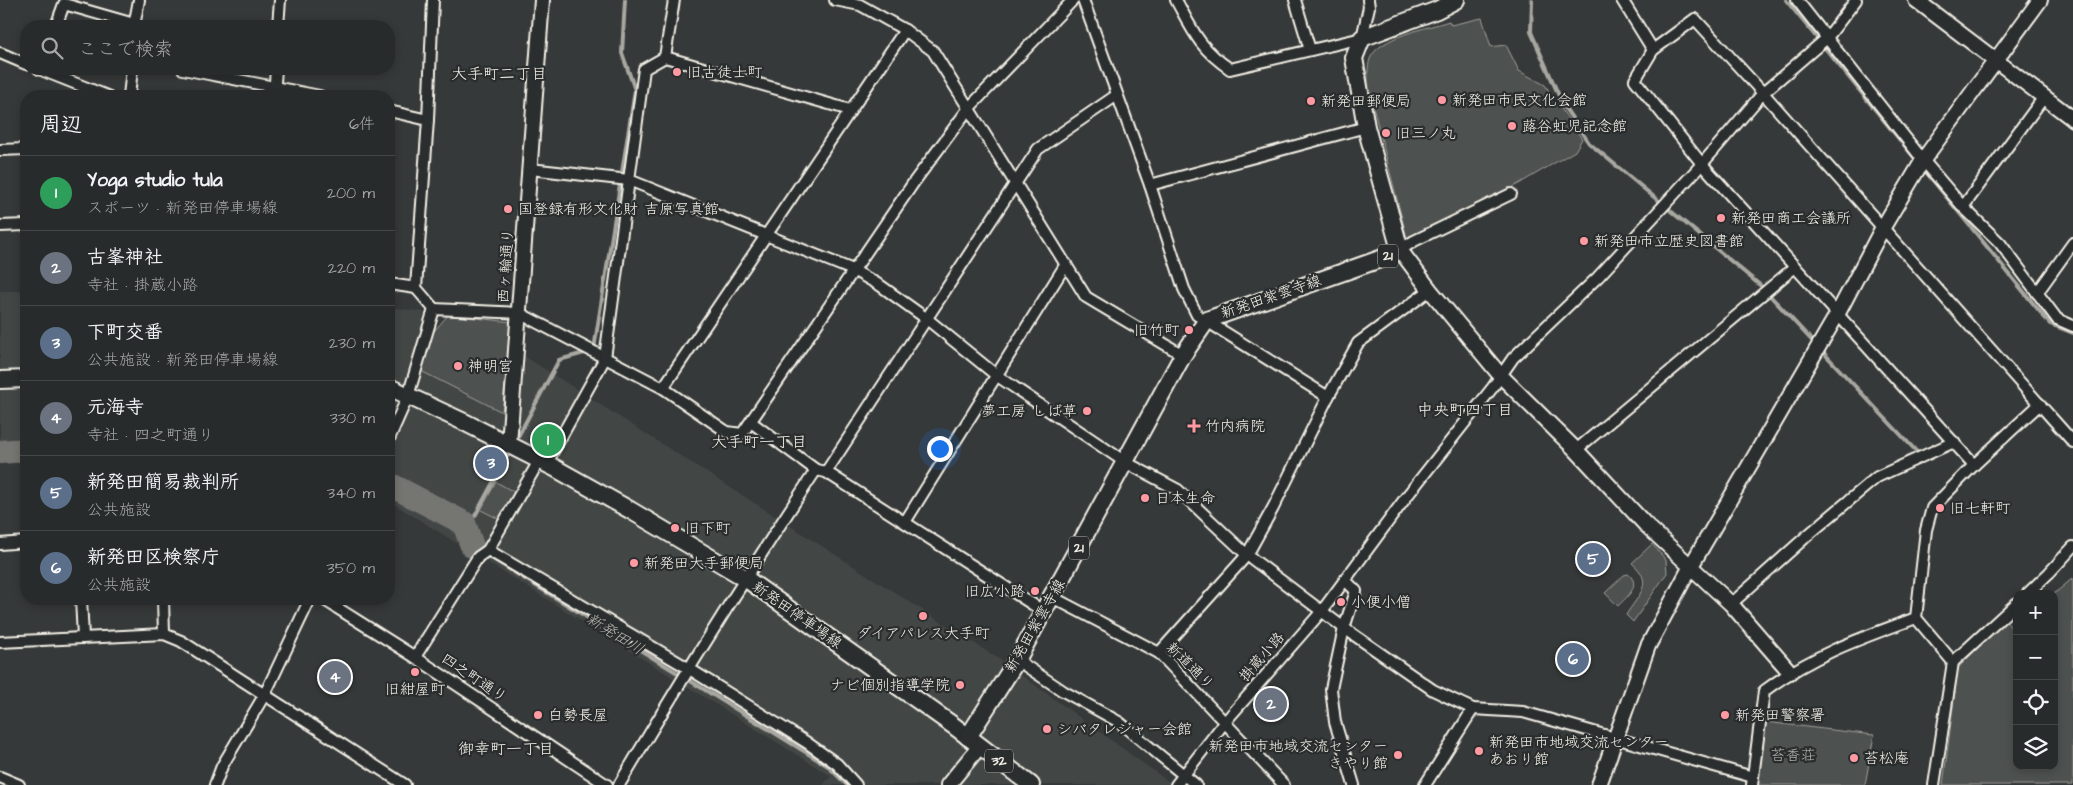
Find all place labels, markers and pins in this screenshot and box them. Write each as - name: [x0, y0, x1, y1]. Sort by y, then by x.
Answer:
- place label: 旧古徒士町: [687, 62, 763, 83]
- marker: 旧古徒士町: [671, 66, 683, 78]
- place label: 新発田市民文化会館: [1452, 90, 1587, 111]
- place label: 新発田郵便局: [1321, 91, 1411, 112]
- marker: 新発田市民文化会館: [1436, 94, 1448, 106]
- marker: 新発田郵便局: [1305, 95, 1317, 107]
- place label: 蕗谷虹児記念館: [1522, 116, 1627, 137]
- marker: 蕗谷虹児記念館: [1506, 120, 1518, 132]
- place label: 旧三ノ丸: [1396, 123, 1456, 144]
- marker: 旧三ノ丸: [1380, 127, 1392, 139]
- place label: 国登録有形文化財 吉原写真館: [518, 199, 719, 220]
- marker: 国登録有形文化財 吉原写真館: [502, 203, 514, 215]
- place label: 新発田商工会議所: [1731, 208, 1851, 229]
- marker: 新発田商工会議所: [1715, 212, 1727, 224]
- place label: 新発田市立歴史図書館: [1594, 231, 1744, 252]
- marker: 新発田市立歴史図書館: [1578, 235, 1590, 247]
- place label: 旧竹町: [1134, 320, 1180, 341]
- marker: 旧竹町: [1183, 324, 1195, 336]
- place label: 神明宮: [468, 356, 513, 377]
- marker: 神明宮: [452, 360, 464, 372]
- place label: 夢工房 しば草: [981, 401, 1077, 422]
- marker: 夢工房 しば草: [1081, 405, 1093, 417]
- place label: 竹内病院: [1205, 416, 1265, 437]
- marker: 竹内病院: [1187, 419, 1201, 433]
- pin: 1: [532, 421, 564, 459]
- pin: 3: [475, 444, 507, 482]
- place label: 日本生命: [1155, 488, 1215, 509]
- marker: 日本生命: [1139, 492, 1151, 504]
- place label: 旧七軒町: [1950, 498, 2011, 519]
- marker: 旧七軒町: [1934, 502, 1946, 514]
- place label: 旧下町: [685, 518, 731, 539]
- marker: 旧下町: [669, 522, 681, 534]
- pin: 5: [1577, 540, 1609, 578]
- place label: 新発田大手郵便局: [644, 553, 764, 574]
- marker: 新発田大手郵便局: [628, 557, 640, 569]
- place label: 旧広小路: [965, 581, 1025, 602]
- marker: 旧広小路: [1029, 585, 1041, 597]
- place label: 小便小僧: [1351, 592, 1411, 613]
- marker: 小便小僧: [1335, 596, 1347, 608]
- marker: ダイアパレス大手町: [917, 610, 929, 622]
- place label: ダイアパレス大手町: [857, 623, 990, 644]
- pin: 6: [1557, 640, 1589, 678]
- pin: 4: [319, 658, 351, 696]
- marker: 旧紺屋町: [409, 666, 421, 678]
- place label: ナビ個別指導学院: [830, 675, 950, 696]
- place label: 旧紺屋町: [385, 679, 446, 700]
- marker: ナビ個別指導学院: [954, 679, 966, 691]
- pin: 2: [1255, 685, 1287, 723]
- place label: 白勢長屋: [548, 705, 608, 726]
- place label: 新発田警察署: [1735, 705, 1825, 726]
- marker: 白勢長屋: [532, 709, 544, 721]
- marker: 新発田警察署: [1719, 709, 1731, 721]
- place label: シバタレジャー会館: [1057, 719, 1192, 740]
- marker: シバタレジャー会館: [1041, 723, 1053, 735]
- place label: 新発田市地域交流センター あおり館: [1489, 732, 1668, 770]
- place label: 新発田市地域交流センター きやり館: [1209, 736, 1388, 774]
- marker: 新発田市地域交流センター あおり館: [1473, 745, 1485, 757]
- place label: 苔松庵: [1864, 748, 1909, 769]
- marker: 新発田市地域交流センター きやり館: [1392, 749, 1404, 761]
- marker: 苔松庵: [1848, 752, 1860, 764]

